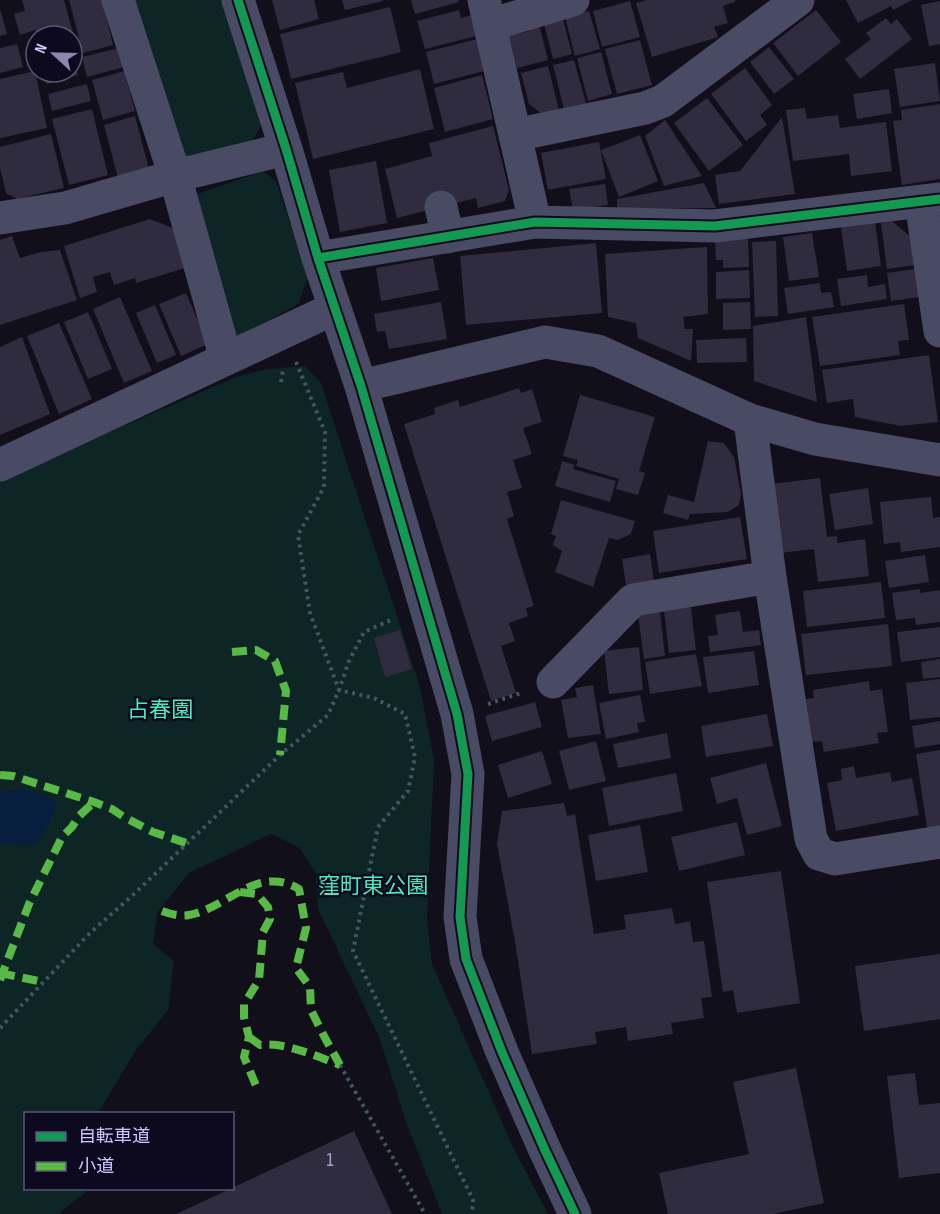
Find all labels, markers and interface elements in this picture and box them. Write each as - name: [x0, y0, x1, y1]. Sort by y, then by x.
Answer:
- north arrow: [24, 24, 84, 84]
- text: N: [31, 41, 52, 56]
- park label: 占春園: [127, 697, 193, 724]
- park label: 窪町東公園: [318, 873, 428, 900]
- legend: [24, 1112, 234, 1190]
- text: 自転車道: [78, 1126, 150, 1147]
- house number: 1: [327, 1148, 334, 1172]
- text: 小道: [78, 1156, 114, 1177]

